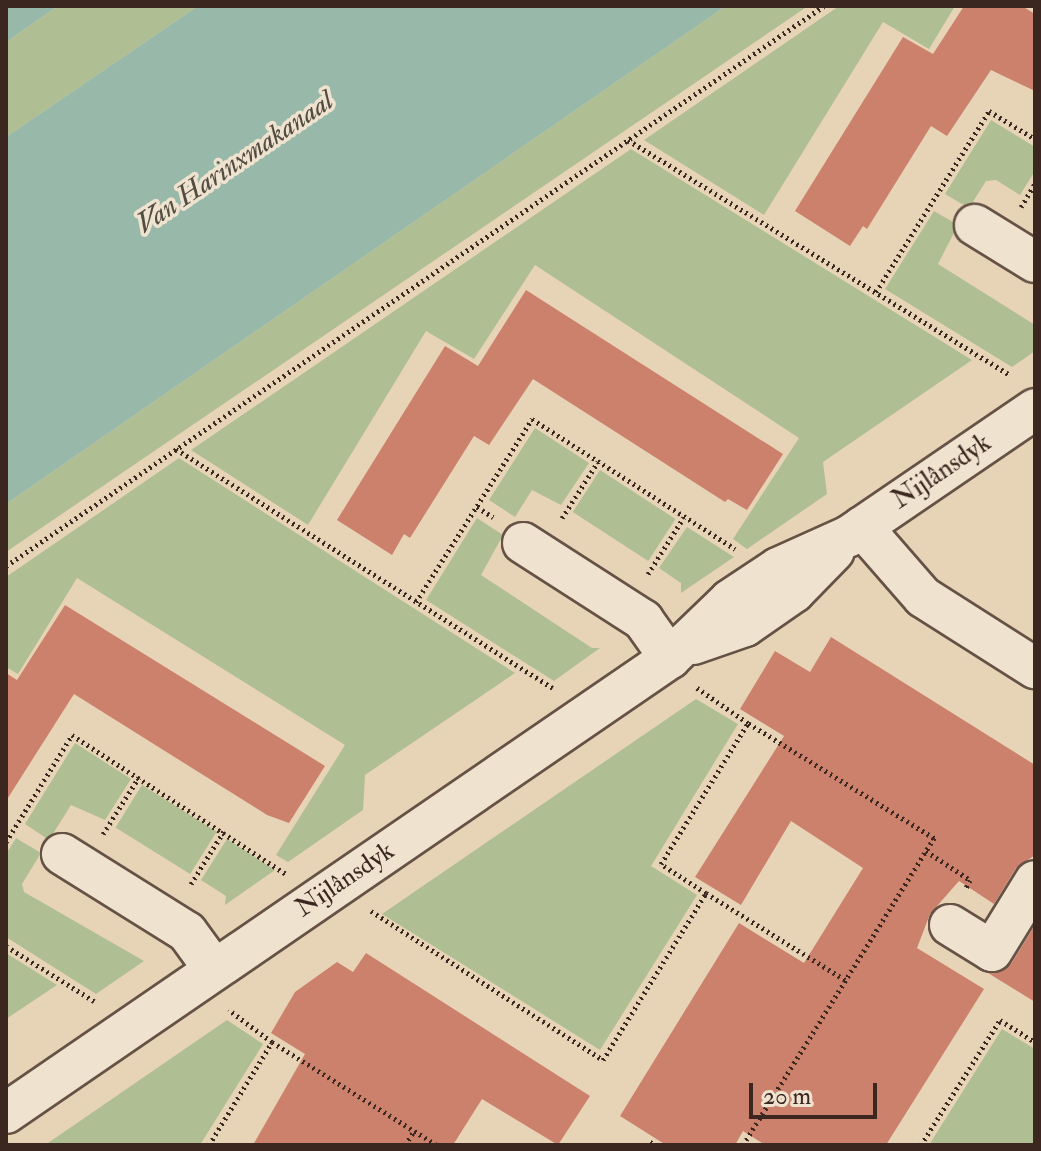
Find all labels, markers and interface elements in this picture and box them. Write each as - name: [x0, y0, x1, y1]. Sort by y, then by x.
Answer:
- water label: Van Harinxmakanaal: [130, 85, 340, 241]
- street label: Nijlânsdyk: [887, 428, 997, 516]
- street label: Nijlânsdyk: [290, 836, 400, 924]
- scale bar: [753, 1067, 881, 1117]
- text: 20 m: [763, 1081, 811, 1112]

